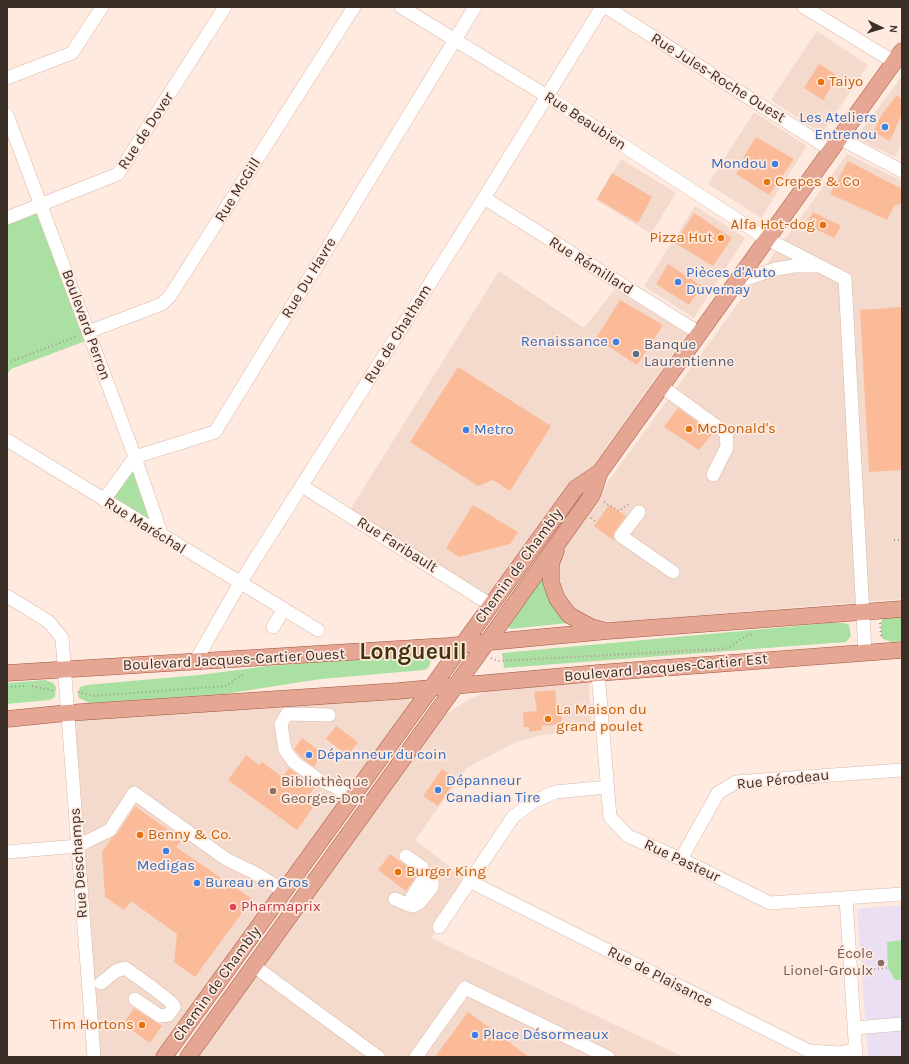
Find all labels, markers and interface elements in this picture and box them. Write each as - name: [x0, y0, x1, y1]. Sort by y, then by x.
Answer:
- north arrow: [861, 8, 901, 48]
- text: N: [887, 25, 900, 34]
- street label: Rue Jules-Roche Ouest: [647, 29, 789, 127]
- place label: Taiyo: [829, 73, 863, 91]
- marker: Taiyo: [816, 77, 826, 87]
- street label: Rue Beaubien: [541, 88, 629, 154]
- street label: Rue de Dover: [114, 89, 178, 173]
- place label: Les Ateliers Entrenou: [799, 109, 877, 144]
- marker: Les Ateliers Entrenou: [880, 122, 890, 132]
- street label: Rue McGill: [211, 154, 265, 226]
- place label: Mondou: [711, 155, 767, 173]
- marker: Mondou: [770, 159, 780, 169]
- place label: Crepes & Co: [775, 173, 860, 191]
- marker: Crepes & Co: [762, 177, 772, 187]
- place label: Alfa Hot-dog: [731, 216, 815, 234]
- marker: Alfa Hot-dog: [818, 220, 828, 230]
- place label: Pizza Hut: [649, 229, 713, 247]
- street label: Rue Rémillard: [546, 233, 636, 299]
- marker: Pizza Hut: [716, 233, 726, 243]
- street label: Rue Du Havre: [278, 234, 340, 322]
- place label: Pièces d'Auto Duvernay: [686, 264, 776, 299]
- street label: Boulevard Perron: [58, 267, 114, 383]
- marker: Pièces d'Auto Duvernay: [673, 277, 683, 287]
- street label: Rue de Chatham: [360, 281, 436, 387]
- place label: Renaissance: [521, 333, 608, 351]
- place label: Banque Laurentienne: [644, 336, 734, 371]
- marker: Renaissance: [611, 337, 621, 347]
- marker: Banque Laurentienne: [631, 349, 641, 359]
- place label: McDonald's: [697, 420, 776, 438]
- place label: Metro: [474, 421, 514, 439]
- marker: McDonald's: [684, 424, 694, 434]
- marker: Metro: [461, 425, 471, 435]
- street label: Rue Maréchal: [101, 494, 189, 558]
- street label: Chemin de Chambly: [471, 505, 567, 627]
- street label: Rue Faribault: [354, 513, 440, 577]
- district label: Longueuil: [359, 638, 467, 666]
- street label: Boulevard Jacques-Cartier Ouest: [122, 645, 346, 675]
- street label: Boulevard Jacques-Cartier Est: [563, 650, 769, 686]
- place label: La Maison du grand poulet: [556, 701, 647, 736]
- marker: La Maison du grand poulet: [543, 714, 553, 724]
- place label: Dépanneur du coin: [317, 746, 446, 764]
- marker: Dépanneur du coin: [304, 750, 314, 760]
- street label: Rue Pérodeau: [736, 766, 830, 794]
- place label: Dépanneur Canadian Tire: [446, 772, 540, 807]
- place label: Bibliothèque Georges-Dor: [281, 773, 368, 808]
- marker: Dépanneur Canadian Tire: [433, 785, 443, 795]
- marker: Bibliothèque Georges-Dor: [268, 786, 278, 796]
- street label: Rue Deschamps: [66, 807, 92, 919]
- place label: Benny & Co.: [148, 826, 231, 844]
- marker: Benny & Co.: [135, 830, 145, 840]
- street label: Rue Pasteur: [641, 836, 723, 886]
- marker: Medigas: [161, 846, 171, 856]
- place label: Medigas: [137, 857, 195, 875]
- place label: Burger King: [406, 863, 486, 881]
- marker: Burger King: [393, 867, 403, 877]
- place label: Bureau en Gros: [205, 874, 309, 892]
- marker: Bureau en Gros: [192, 878, 202, 888]
- place label: Pharmaprix: [241, 898, 321, 916]
- marker: Pharmaprix: [228, 902, 238, 912]
- street label: Chemin de Chambly: [169, 923, 265, 1045]
- street label: Rue de Plaisance: [604, 943, 716, 1011]
- place label: École Lionel-Groulx: [783, 945, 873, 980]
- marker: École Lionel-Groulx: [876, 958, 886, 968]
- place label: Tim Hortons: [50, 1016, 134, 1034]
- marker: Tim Hortons: [137, 1020, 147, 1030]
- place label: Place Désormeaux: [483, 1026, 609, 1044]
- marker: Place Désormeaux: [470, 1030, 480, 1040]

